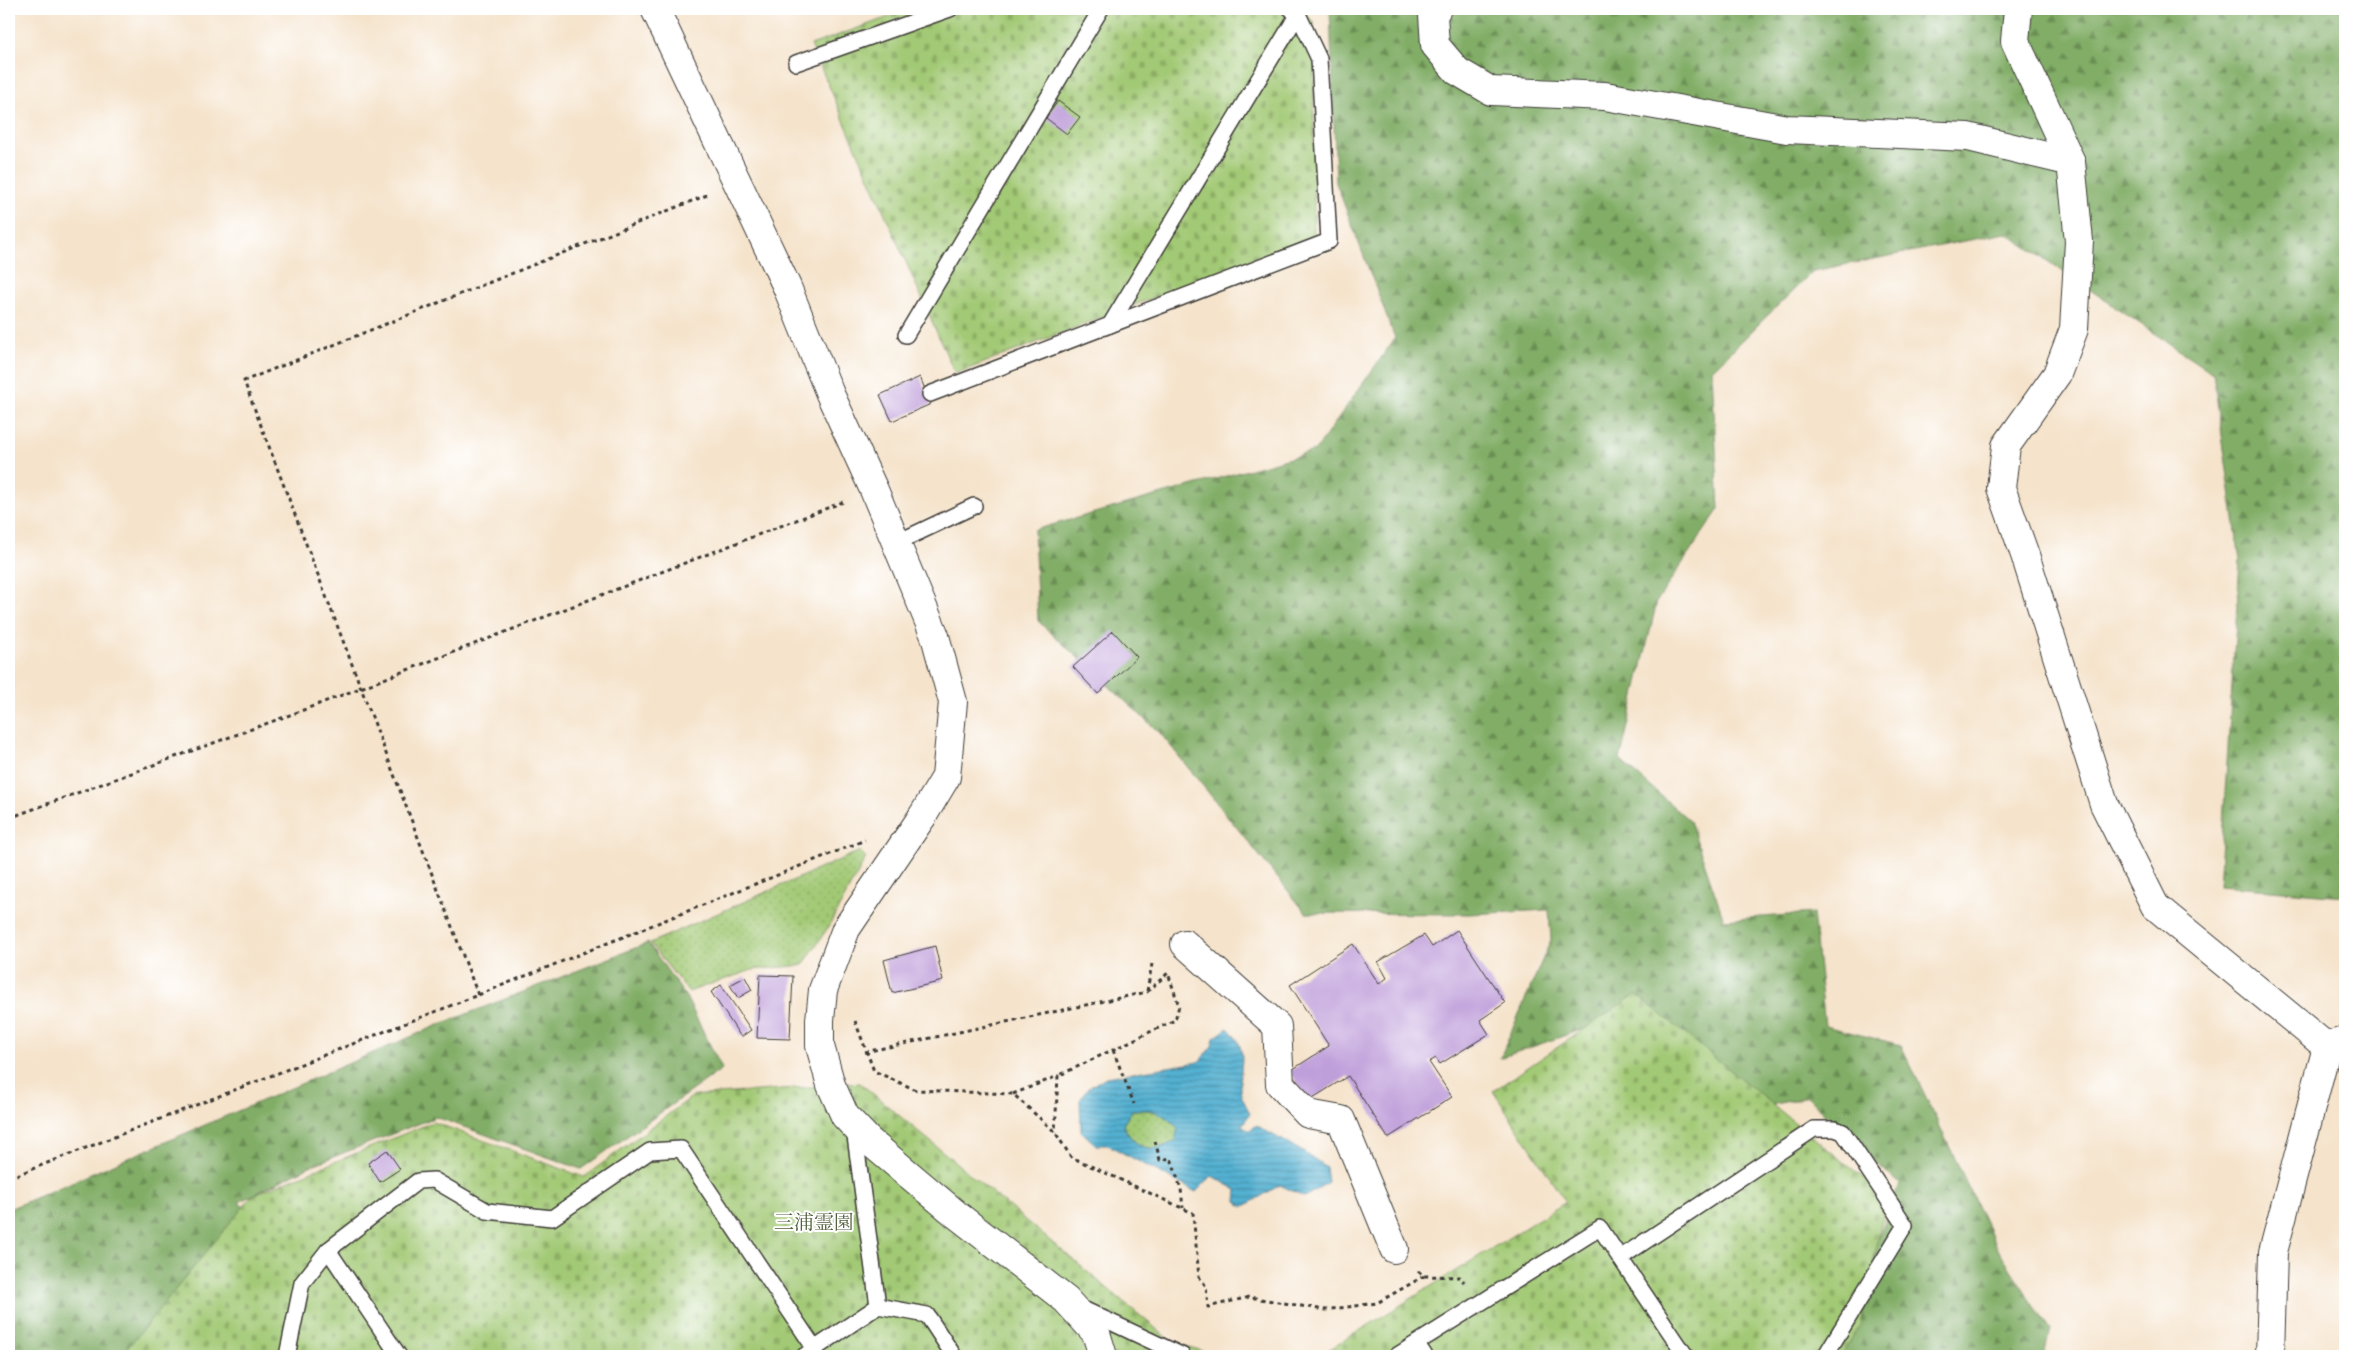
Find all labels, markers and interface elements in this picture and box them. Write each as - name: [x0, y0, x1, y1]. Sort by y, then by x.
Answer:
- park label: 三浦霊園: [774, 1210, 854, 1234]

